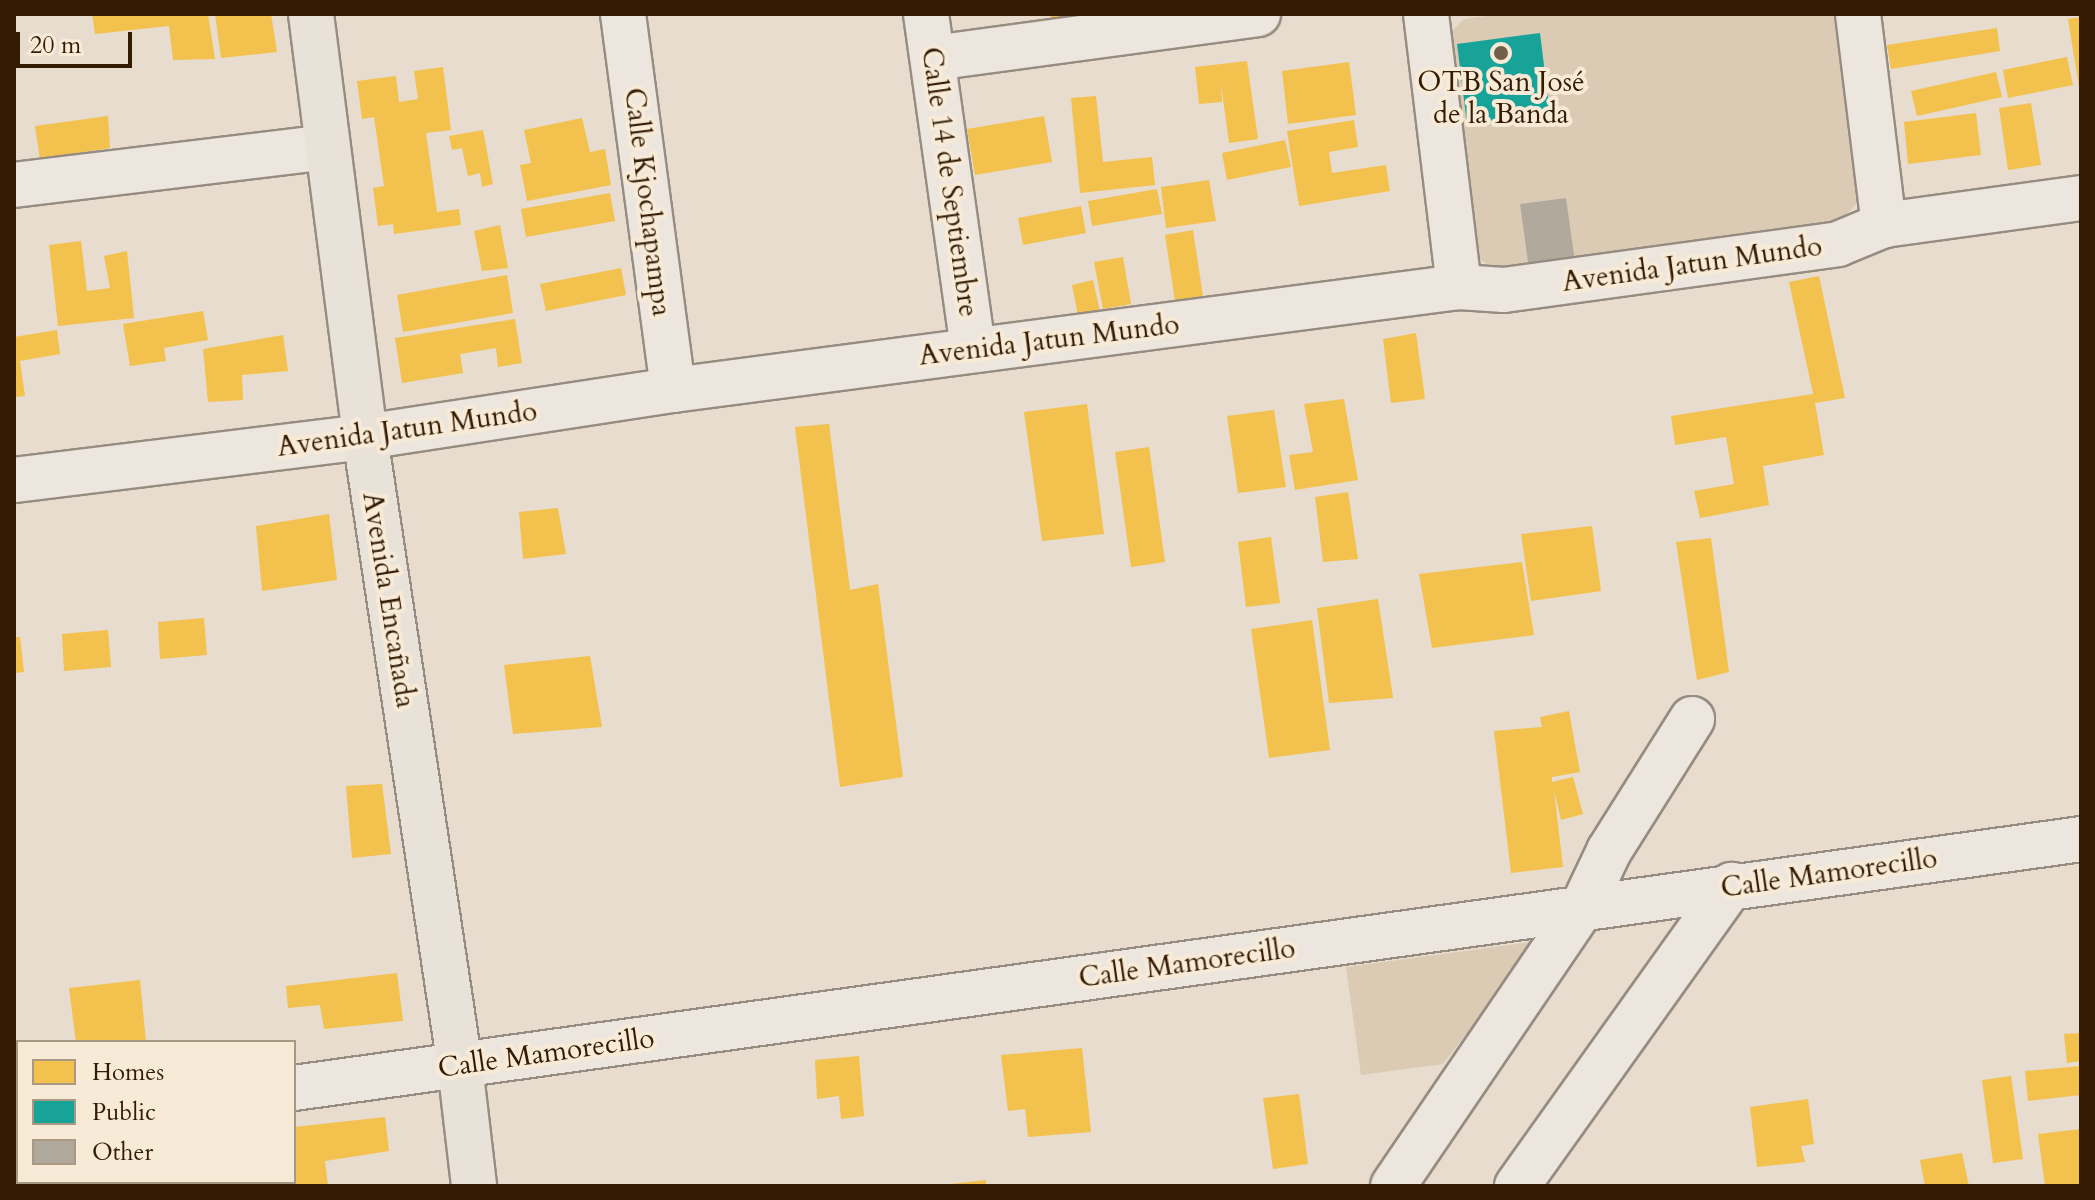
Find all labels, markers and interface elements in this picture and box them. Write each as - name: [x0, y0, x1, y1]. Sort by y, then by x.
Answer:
- scale bar: [20, 16, 136, 66]
- text: 20 m: [30, 29, 81, 62]
- marker: OTB San José de la Banda: [1492, 44, 1510, 62]
- street label: Calle 14 de Septiembre: [914, 45, 986, 319]
- place label: OTB San José de la Banda: [1417, 65, 1585, 131]
- street label: Calle Kjochapampa: [617, 86, 679, 318]
- street label: Avenida Jatun Mundo: [1560, 229, 1824, 299]
- street label: Avenida Jatun Mundo: [917, 307, 1181, 373]
- street label: Avenida Jatun Mundo: [275, 394, 539, 464]
- street label: Avenida Encañada: [355, 490, 423, 710]
- street label: Calle Mamorecillo: [1719, 841, 1939, 905]
- street label: Calle Mamorecillo: [1077, 931, 1297, 995]
- street label: Calle Mamorecillo: [436, 1021, 656, 1085]
- legend: [16, 1040, 296, 1184]
- text: Homes: [92, 1056, 164, 1089]
- text: Public: [92, 1096, 156, 1129]
- text: Other: [92, 1136, 153, 1169]

